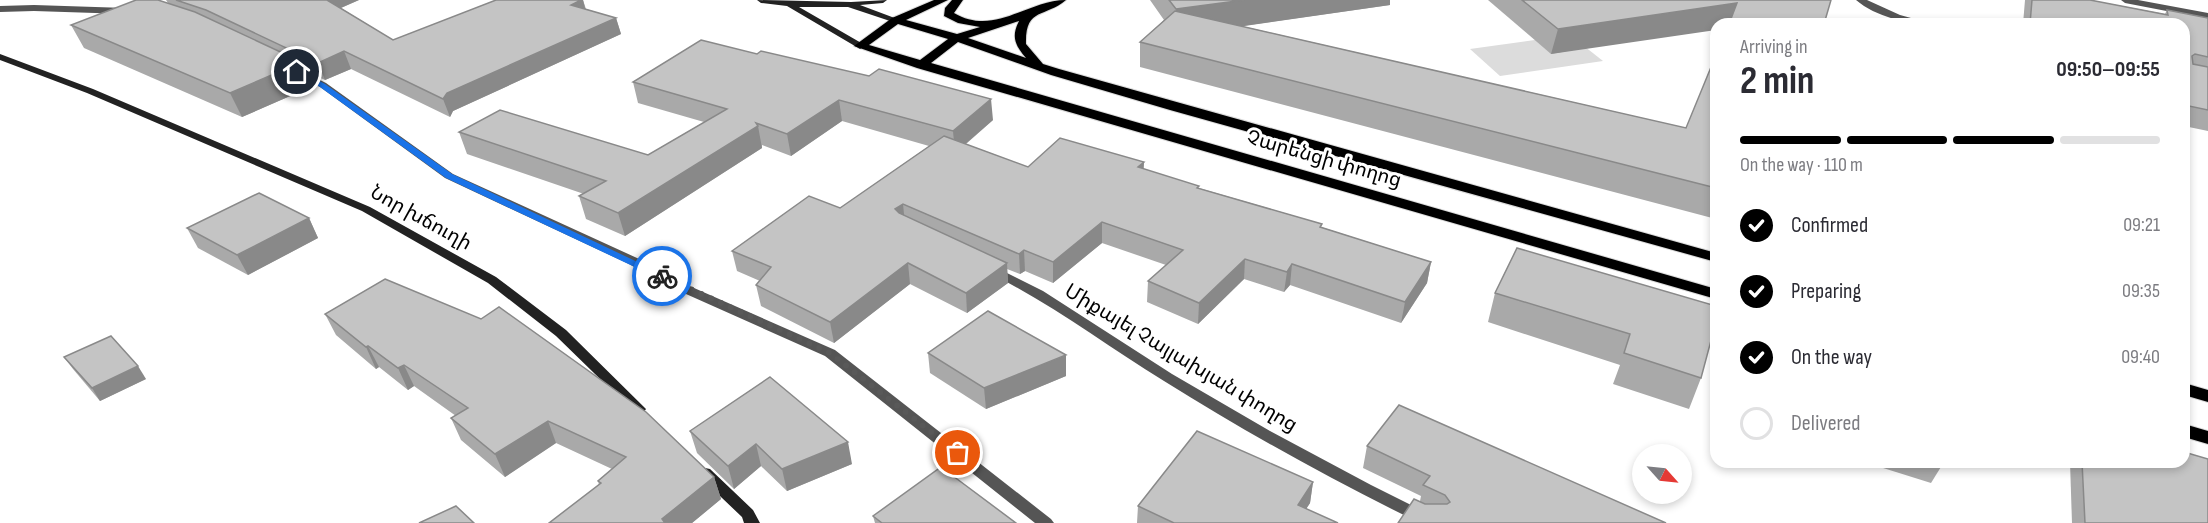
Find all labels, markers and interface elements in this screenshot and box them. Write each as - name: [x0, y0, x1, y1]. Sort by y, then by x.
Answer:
- text: Arriving in: [1740, 35, 1808, 59]
- pin: [271, 46, 322, 97]
- icon: home: [280, 55, 313, 88]
- text: 09:50–09:55: [2056, 56, 2160, 83]
- text: 2 min: [1740, 58, 1814, 105]
- street label: Չարենցի փողոց: [1244, 125, 1404, 193]
- text: On the way · 110 m: [1740, 153, 1863, 177]
- street label: Նոր խճուղի: [366, 180, 476, 256]
- icon: check: [1740, 209, 1773, 242]
- text: Confirmed: [1791, 212, 1868, 239]
- text: 09:21: [2123, 213, 2160, 237]
- courier: [632, 246, 692, 306]
- icon: bike: [646, 260, 679, 293]
- icon: check: [1740, 275, 1773, 308]
- text: Preparing: [1791, 278, 1861, 305]
- street label: Միքայել Չայլախյան փողոց: [1060, 279, 1302, 437]
- text: 09:35: [2122, 279, 2160, 303]
- icon: check: [1740, 341, 1773, 374]
- text: On the way: [1791, 344, 1872, 371]
- text: 09:40: [2121, 345, 2160, 369]
- text: Delivered: [1791, 410, 1860, 437]
- pin: [932, 427, 983, 478]
- icon: bag: [941, 436, 974, 469]
- north arrow: [1632, 444, 1692, 504]
- map controls: [1632, 444, 1692, 504]

